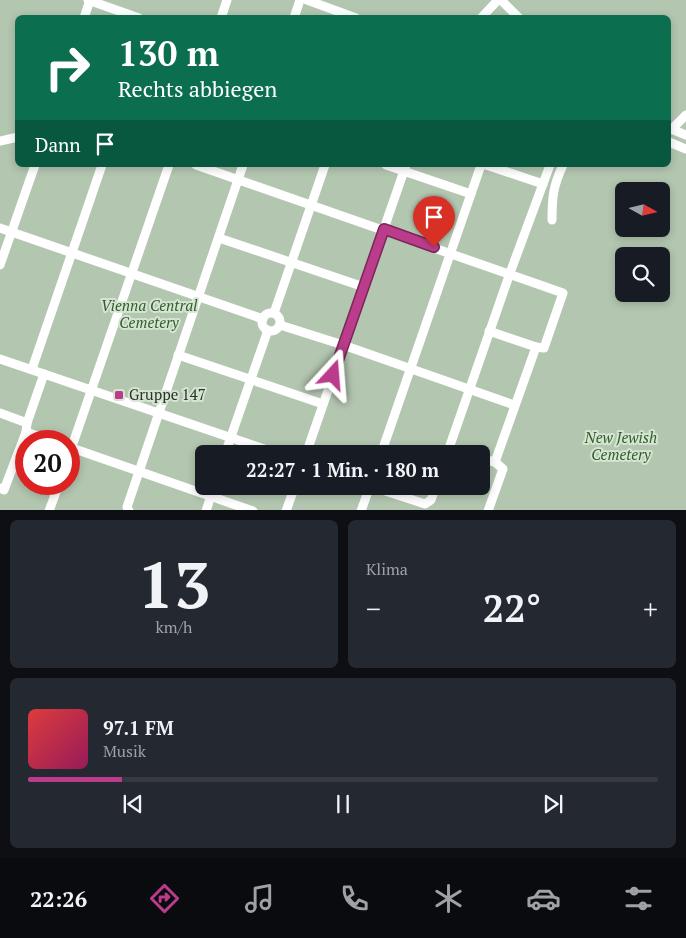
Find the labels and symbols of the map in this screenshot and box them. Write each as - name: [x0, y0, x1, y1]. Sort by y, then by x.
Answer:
- north arrow: [615, 182, 670, 238]
- pin: [413, 196, 455, 247]
- park label: Vienna Central Cemetery: [101, 295, 198, 332]
- position arrow: [306, 348, 358, 400]
- place label: Gruppe 147: [129, 384, 206, 404]
- marker: Gruppe 147: [113, 389, 125, 401]
- park label: New Jewish Cemetery: [584, 427, 657, 464]
- speed limit sign: 20: [15, 430, 80, 495]

